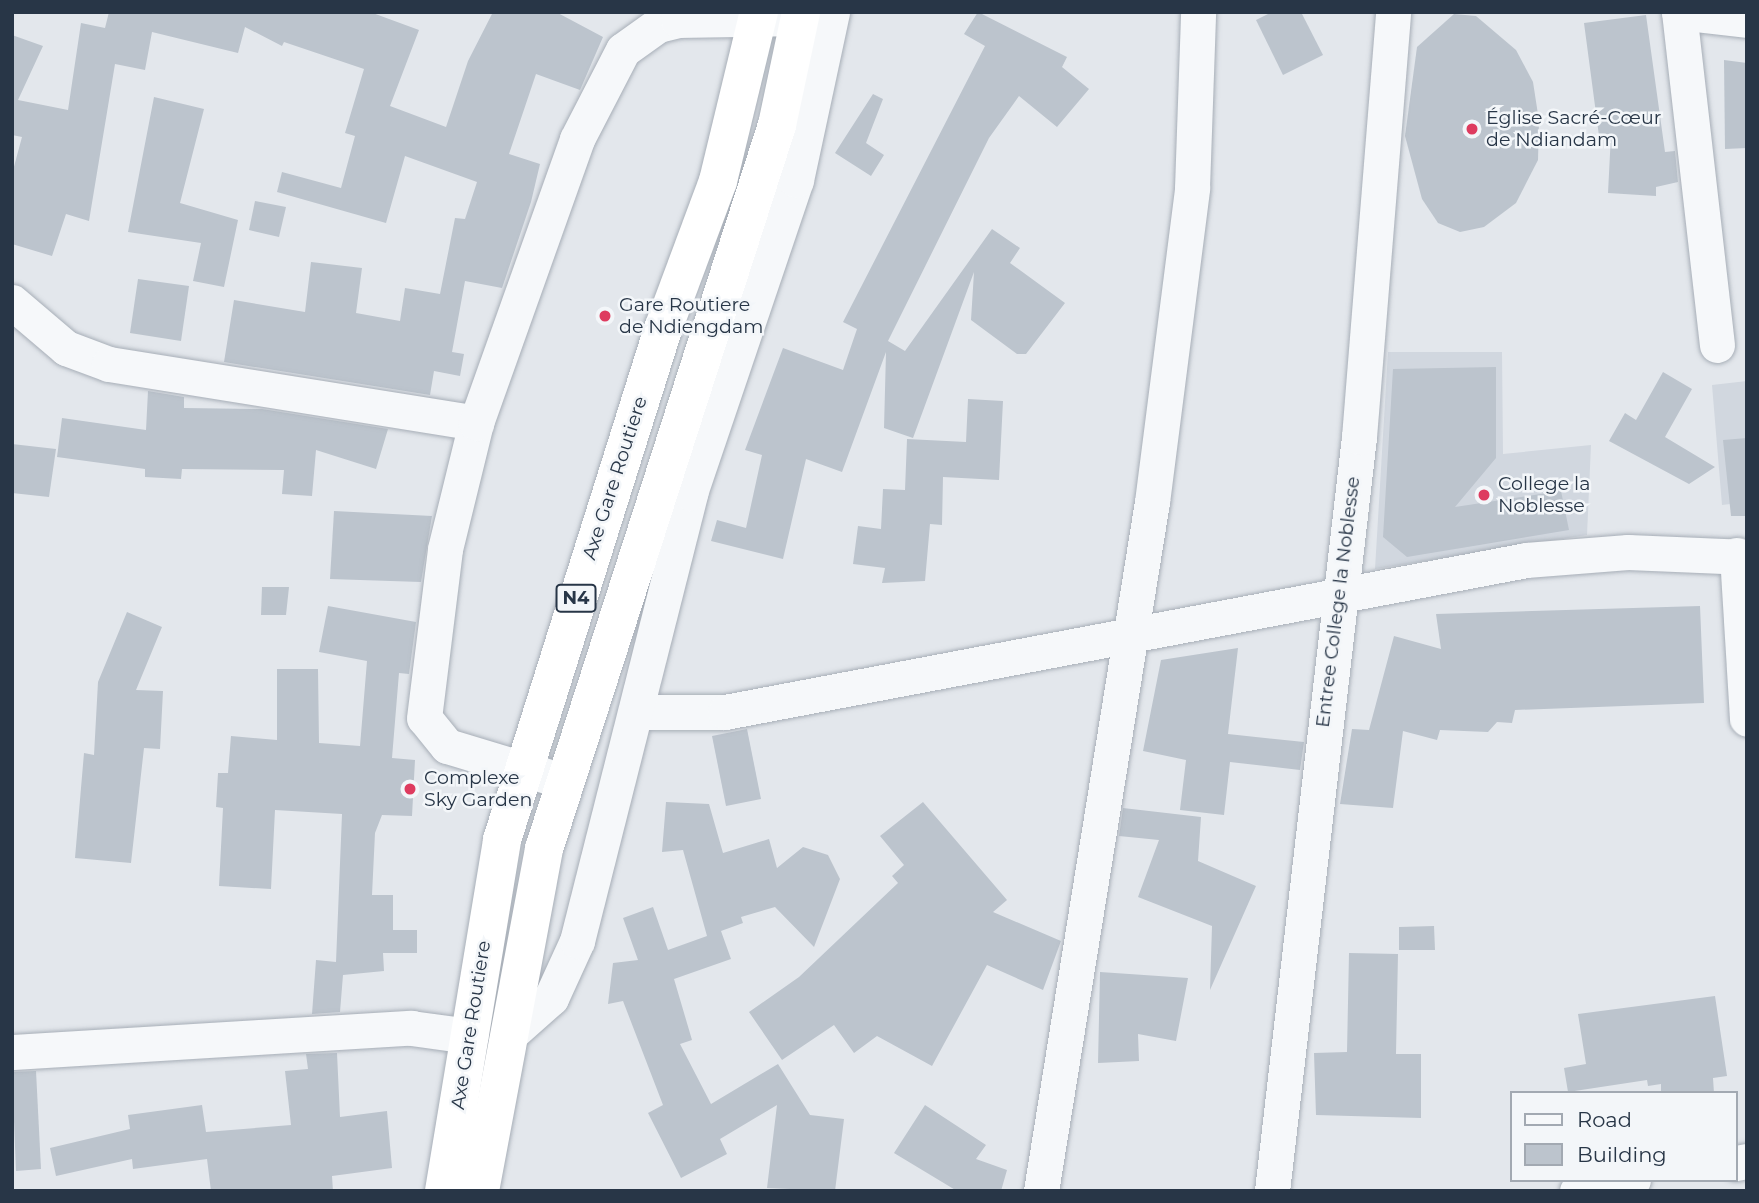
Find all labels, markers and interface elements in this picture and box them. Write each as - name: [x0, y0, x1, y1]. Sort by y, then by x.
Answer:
- place label: Église Sacré-Cœur de Ndiandam: [1486, 107, 1661, 151]
- marker: Église Sacré-Cœur de Ndiandam: [1464, 121, 1480, 137]
- place label: Gare Routiere de Ndiengdam: [619, 294, 763, 338]
- marker: Gare Routiere de Ndiengdam: [597, 308, 613, 324]
- street label: Axe Gare Routiere: [578, 393, 652, 563]
- place label: College la Noblesse: [1498, 473, 1590, 517]
- street label: Entree College la Noblesse: [1311, 475, 1365, 729]
- marker: College la Noblesse: [1476, 487, 1492, 503]
- road number: N4: [555, 584, 597, 612]
- place label: Complexe Sky Garden: [424, 767, 532, 811]
- marker: Complexe Sky Garden: [402, 781, 418, 797]
- street label: Axe Gare Routiere: [446, 939, 496, 1111]
- legend: [1510, 1091, 1738, 1182]
- text: Road: [1577, 1107, 1632, 1132]
- text: Building: [1577, 1142, 1667, 1167]

